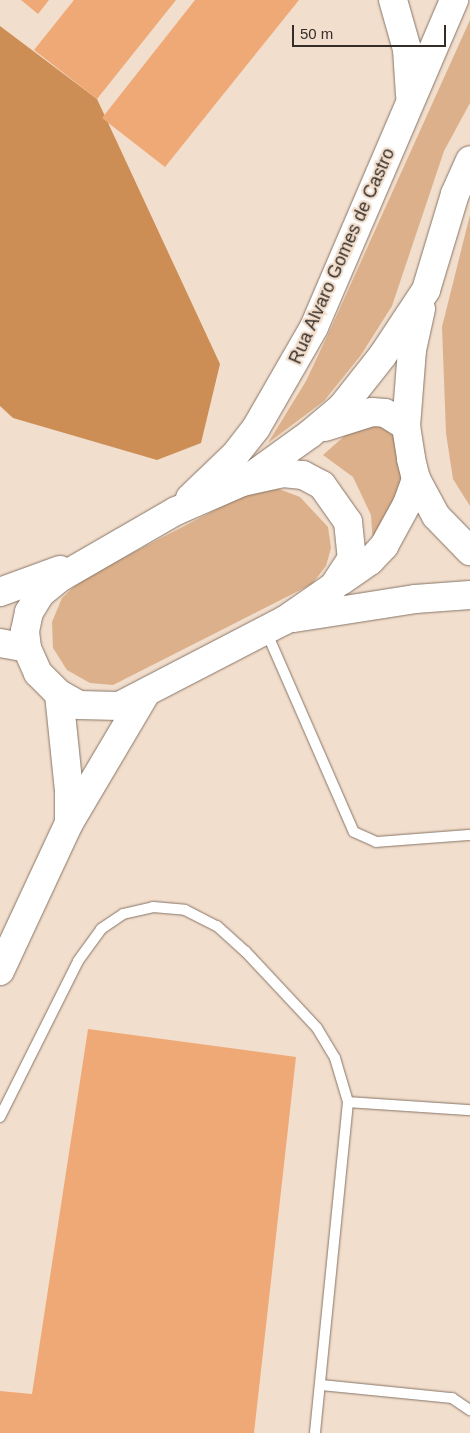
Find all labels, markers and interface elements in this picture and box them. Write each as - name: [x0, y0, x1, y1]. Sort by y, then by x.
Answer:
- scale bar: [295, 15, 449, 47]
- text: 50 m: [300, 25, 333, 42]
- street label: Rua Alvaro Gomes de Castro: [284, 144, 400, 368]

